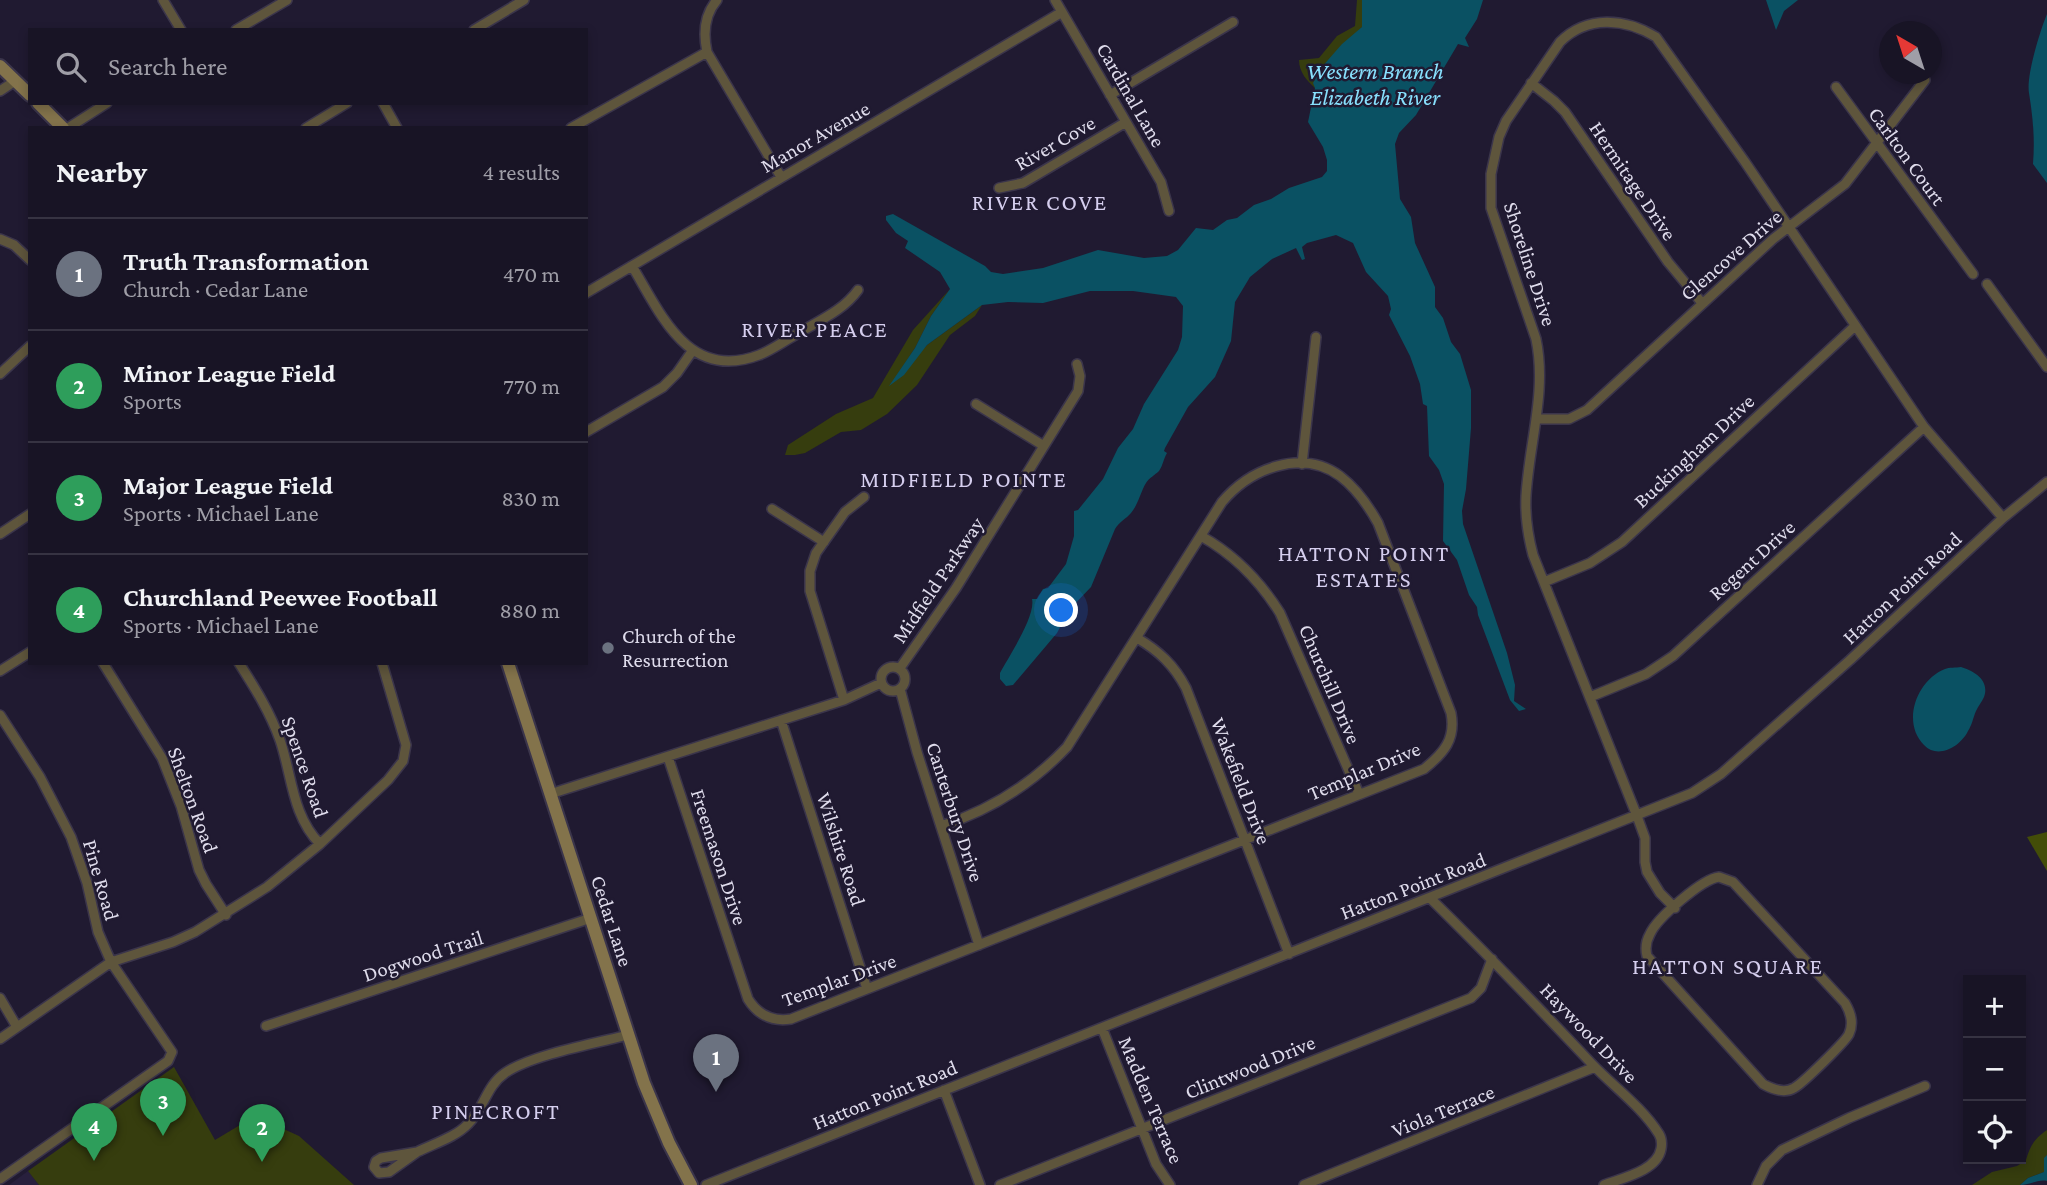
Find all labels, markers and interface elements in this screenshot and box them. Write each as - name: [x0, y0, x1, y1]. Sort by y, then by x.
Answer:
- north arrow: [1879, 21, 1942, 84]
- search box: [28, 28, 588, 105]
- street label: Cardinal Lane: [1091, 38, 1171, 152]
- icon: search: [52, 48, 90, 86]
- text: Search here: [108, 52, 227, 81]
- water label: Western Branch Elizabeth River: [1306, 58, 1444, 110]
- street label: Manor Avenue: [756, 96, 874, 178]
- street label: Carlton Court: [1863, 102, 1951, 211]
- street label: River Cove: [1011, 110, 1099, 176]
- street label: Hermitage Drive: [1584, 117, 1682, 245]
- text: Nearby: [56, 155, 147, 188]
- text: 4 results: [482, 159, 560, 185]
- district label: RIVER COVE: [972, 189, 1108, 215]
- street label: Shoreline Drive: [1499, 199, 1561, 329]
- street label: Glencove Drive: [1675, 204, 1787, 306]
- text: Truth Transformation: [123, 247, 369, 276]
- text: 1: [75, 261, 83, 287]
- text: 470 m: [503, 261, 560, 287]
- text: Church · Cedar Lane: [123, 276, 308, 302]
- district label: RIVER PEACE: [741, 316, 889, 342]
- text: Minor League Field: [123, 359, 336, 388]
- text: 2: [73, 373, 85, 399]
- text: 770 m: [503, 373, 560, 399]
- text: Sports: [123, 388, 182, 414]
- street label: Buckingham Drive: [1629, 389, 1759, 513]
- district label: MIDFIELD POINTE: [860, 466, 1068, 492]
- text: Major League Field: [123, 471, 333, 500]
- text: 3: [73, 485, 85, 511]
- text: 830 m: [501, 485, 560, 511]
- text: Sports · Michael Lane: [123, 500, 319, 526]
- street label: Midfield Parkway: [887, 512, 989, 647]
- street label: Regent Drive: [1704, 515, 1800, 605]
- street label: Hatton Point Road: [1838, 527, 1966, 649]
- district label: HATTON POINT ESTATES: [1278, 540, 1450, 592]
- text: Churchland Peewee Football: [123, 583, 438, 612]
- your location: [1044, 593, 1078, 627]
- text: 4: [73, 597, 85, 623]
- text: 880 m: [499, 597, 560, 623]
- text: Sports · Michael Lane: [123, 612, 319, 638]
- street label: Churchill Drive: [1294, 620, 1366, 748]
- place label: Church of the Resurrection: [622, 624, 736, 672]
- marker: Church of the Resurrection: [600, 640, 616, 656]
- street label: Spence Road: [276, 713, 334, 821]
- street label: Wakefield Drive: [1206, 714, 1276, 848]
- street label: Templar Drive: [1304, 737, 1424, 805]
- street label: Canterbury Drive: [921, 739, 989, 885]
- street label: Shelton Road: [163, 744, 223, 856]
- street label: Freemason Drive: [686, 786, 752, 928]
- street label: Wilshire Road: [811, 789, 871, 909]
- street label: Pine Road: [78, 837, 124, 923]
- street label: Hatton Point Road: [1337, 847, 1489, 925]
- street label: Cedar Lane: [586, 872, 638, 970]
- street label: Dogwood Trail: [360, 925, 486, 987]
- street label: Templar Drive: [778, 948, 900, 1012]
- district label: HATTON SQUARE: [1632, 953, 1824, 979]
- map controls: [1963, 975, 2026, 1164]
- button: +: [1963, 975, 2026, 1038]
- street label: Haywood Drive: [1535, 978, 1643, 1088]
- street label: Clintwood Drive: [1181, 1030, 1319, 1104]
- street label: Madden Terrace: [1113, 1033, 1189, 1167]
- pin: 1: [693, 1034, 739, 1092]
- button: −: [1963, 1038, 2026, 1101]
- street label: Hatton Point Road: [809, 1055, 961, 1135]
- pin: 3: [140, 1078, 186, 1136]
- street label: Viola Terrace: [1388, 1080, 1498, 1142]
- district label: PINECROFT: [431, 1098, 561, 1124]
- button: locate: [1963, 1101, 2026, 1164]
- pin: 4: [71, 1103, 117, 1161]
- pin: 2: [239, 1104, 285, 1162]

